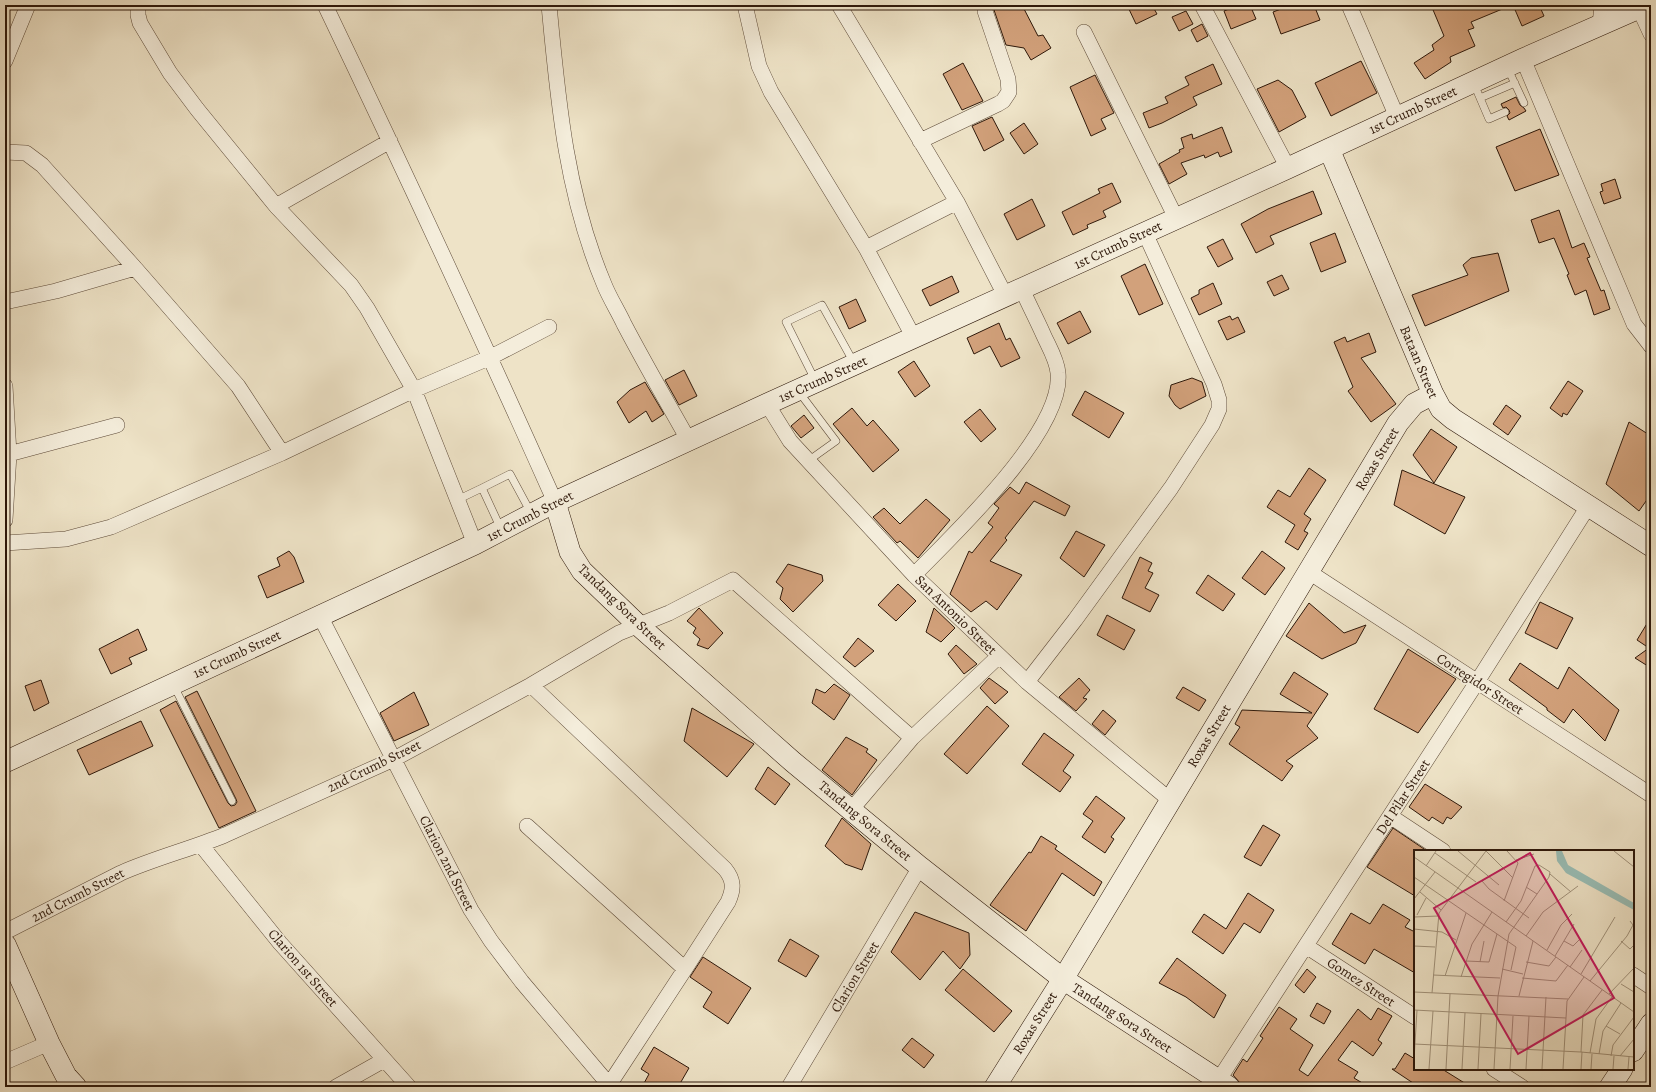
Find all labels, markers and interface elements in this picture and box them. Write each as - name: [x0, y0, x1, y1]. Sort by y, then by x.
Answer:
- street label: 1st Crumb Street: [1366, 81, 1460, 139]
- street label: 1st Crumb Street: [1071, 216, 1165, 274]
- street label: Bataan Street: [1395, 323, 1443, 402]
- street label: 1st Crumb Street: [776, 351, 871, 407]
- street label: Roxas Street: [1351, 424, 1404, 494]
- street label: 1st Crumb Street: [483, 486, 577, 546]
- street label: Tandang Sora Street: [574, 560, 670, 654]
- street label: San Antonio Street: [911, 571, 1001, 659]
- street label: 1st Crumb Street: [190, 625, 284, 683]
- street label: Corregidor Street: [1433, 649, 1528, 719]
- street label: Roxas Street: [1183, 701, 1236, 771]
- street label: 2nd Crumb Street: [324, 735, 424, 797]
- street label: Del Pilar Street: [1372, 755, 1435, 838]
- street label: Tandang Sora Street: [815, 777, 916, 866]
- street label: Clarion 2nd Street: [415, 812, 479, 914]
- inset map: [1414, 850, 1634, 1070]
- street label: 2nd Crumb Street: [28, 863, 128, 927]
- street label: Clarion 1st Street: [264, 925, 342, 1011]
- street label: Clarion Street: [826, 938, 884, 1016]
- street label: Gomez Street: [1323, 953, 1399, 1011]
- street label: Tandang Sora Street: [1068, 979, 1176, 1058]
- street label: Roxas Street: [1008, 988, 1062, 1058]

